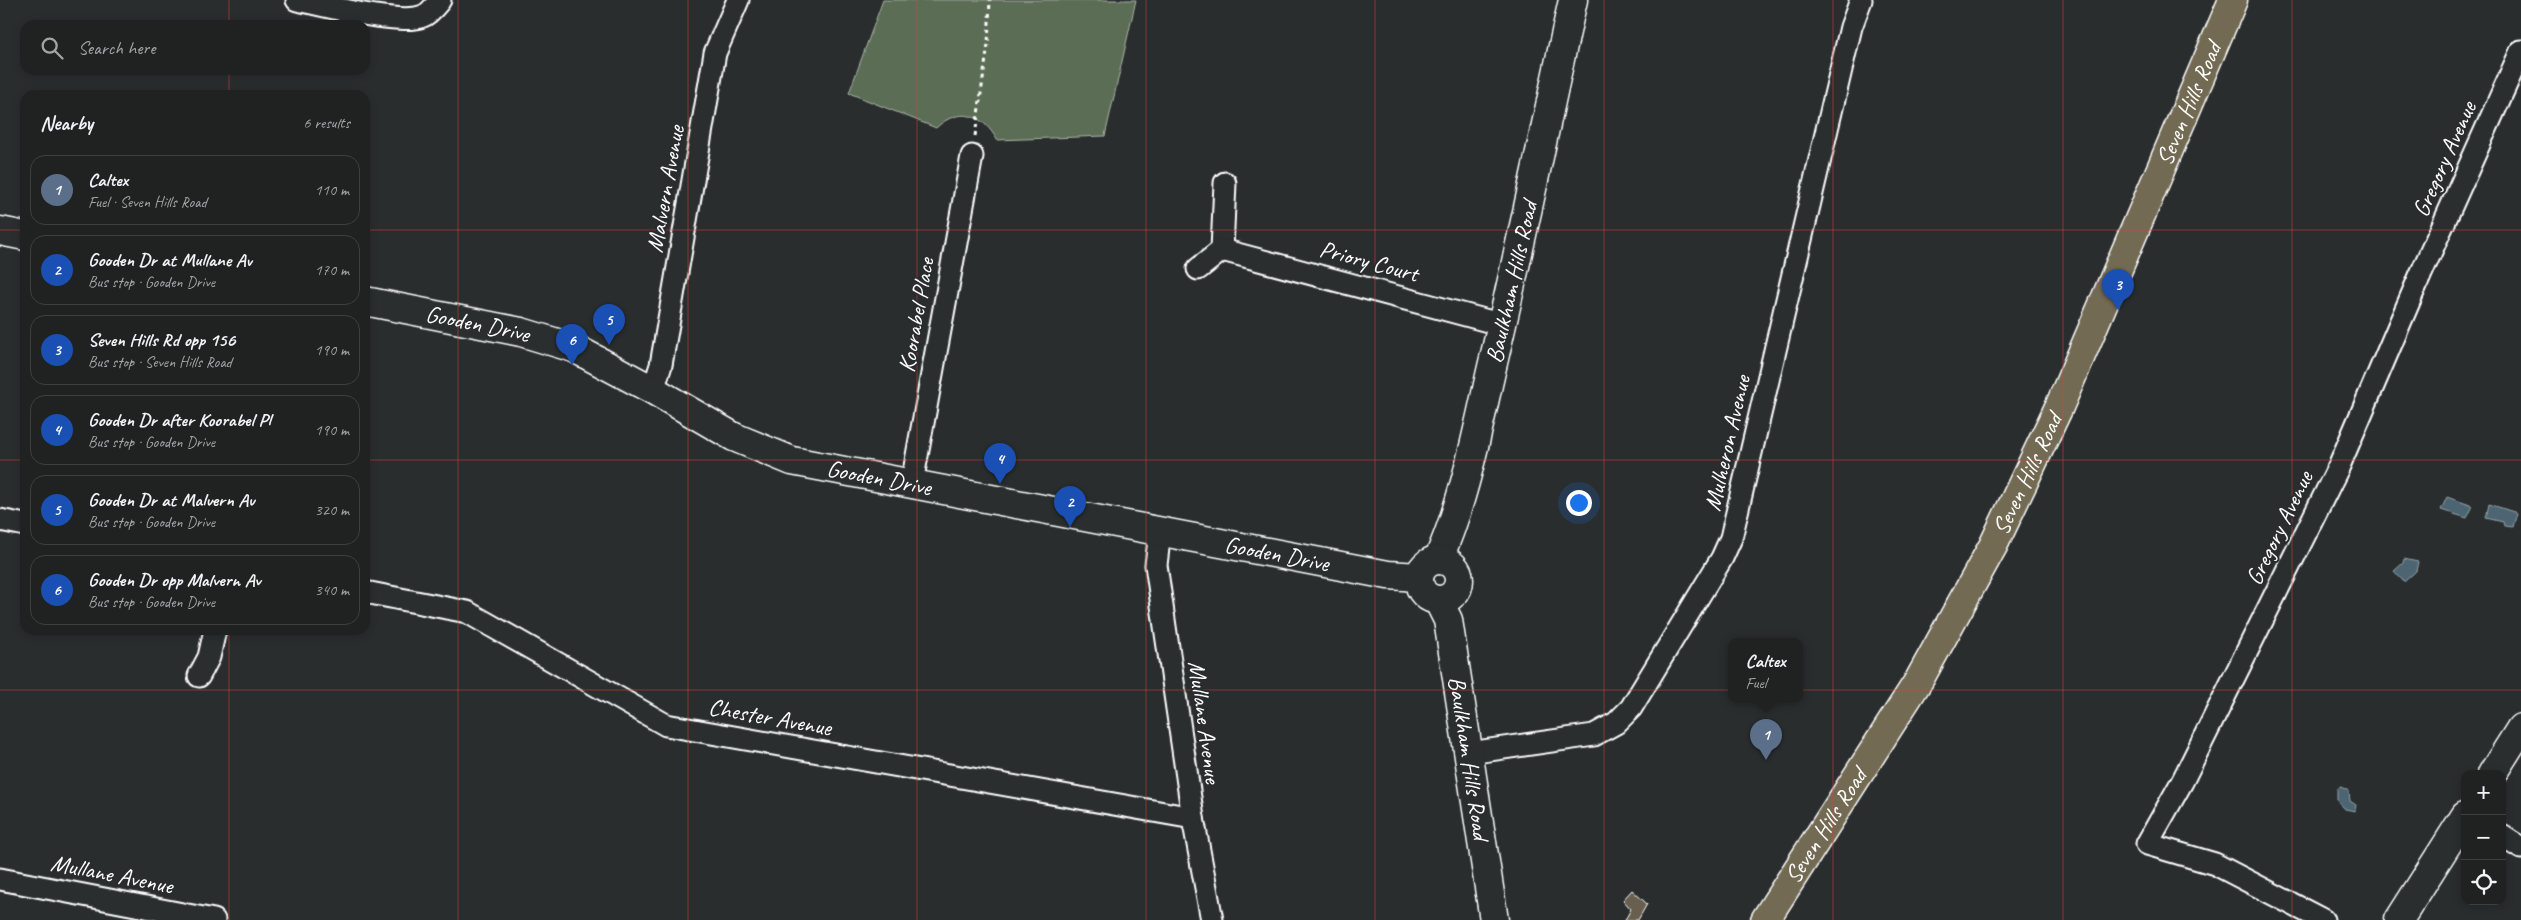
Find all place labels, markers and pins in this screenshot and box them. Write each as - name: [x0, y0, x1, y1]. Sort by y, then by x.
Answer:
- pin: 3: [2102, 269, 2134, 310]
- pin: 5: [593, 304, 625, 345]
- pin: 6: [556, 324, 588, 365]
- pin: 4: [984, 443, 1016, 484]
- pin: 2: [1054, 486, 1086, 527]
- pin: 1: [1750, 719, 1782, 760]

